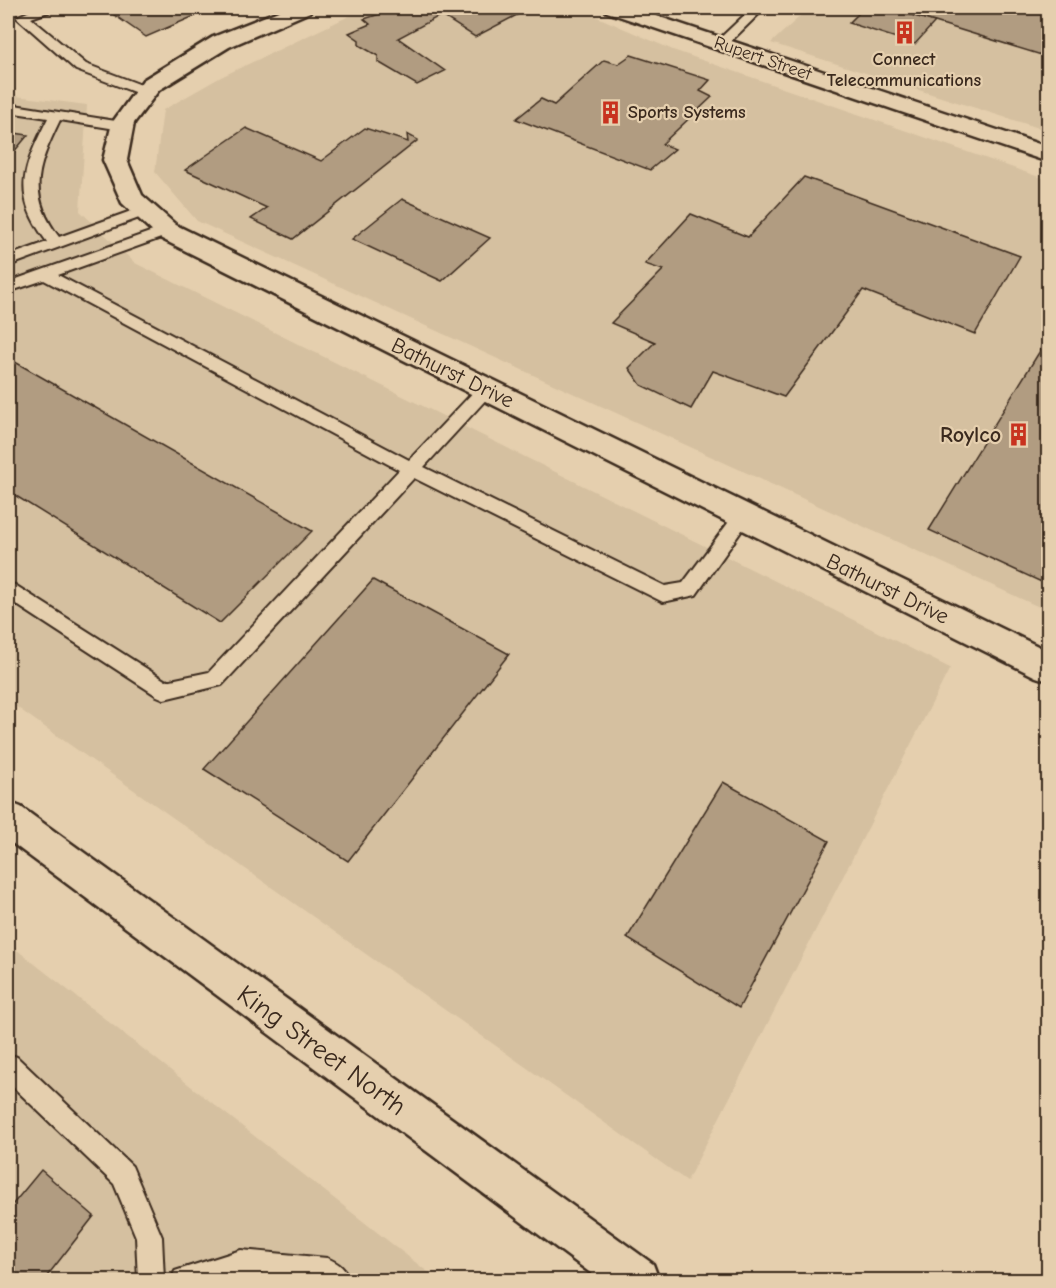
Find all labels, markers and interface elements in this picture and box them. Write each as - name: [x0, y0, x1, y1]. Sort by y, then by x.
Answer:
- building icon: Connect Telecommunications: [891, 20, 917, 46]
- street label: Rupert Street: [711, 32, 815, 85]
- place label: Connect Telecommunications: [827, 49, 982, 91]
- building icon: Sports Systems: [597, 99, 623, 125]
- place label: Sports Systems: [628, 102, 746, 123]
- street label: Bathurst Drive: [387, 332, 518, 414]
- building icon: Roylco: [1006, 421, 1032, 447]
- place label: Roylco: [940, 422, 1001, 448]
- street label: Bathurst Drive: [822, 548, 953, 630]
- street label: King Street North: [231, 979, 412, 1122]

